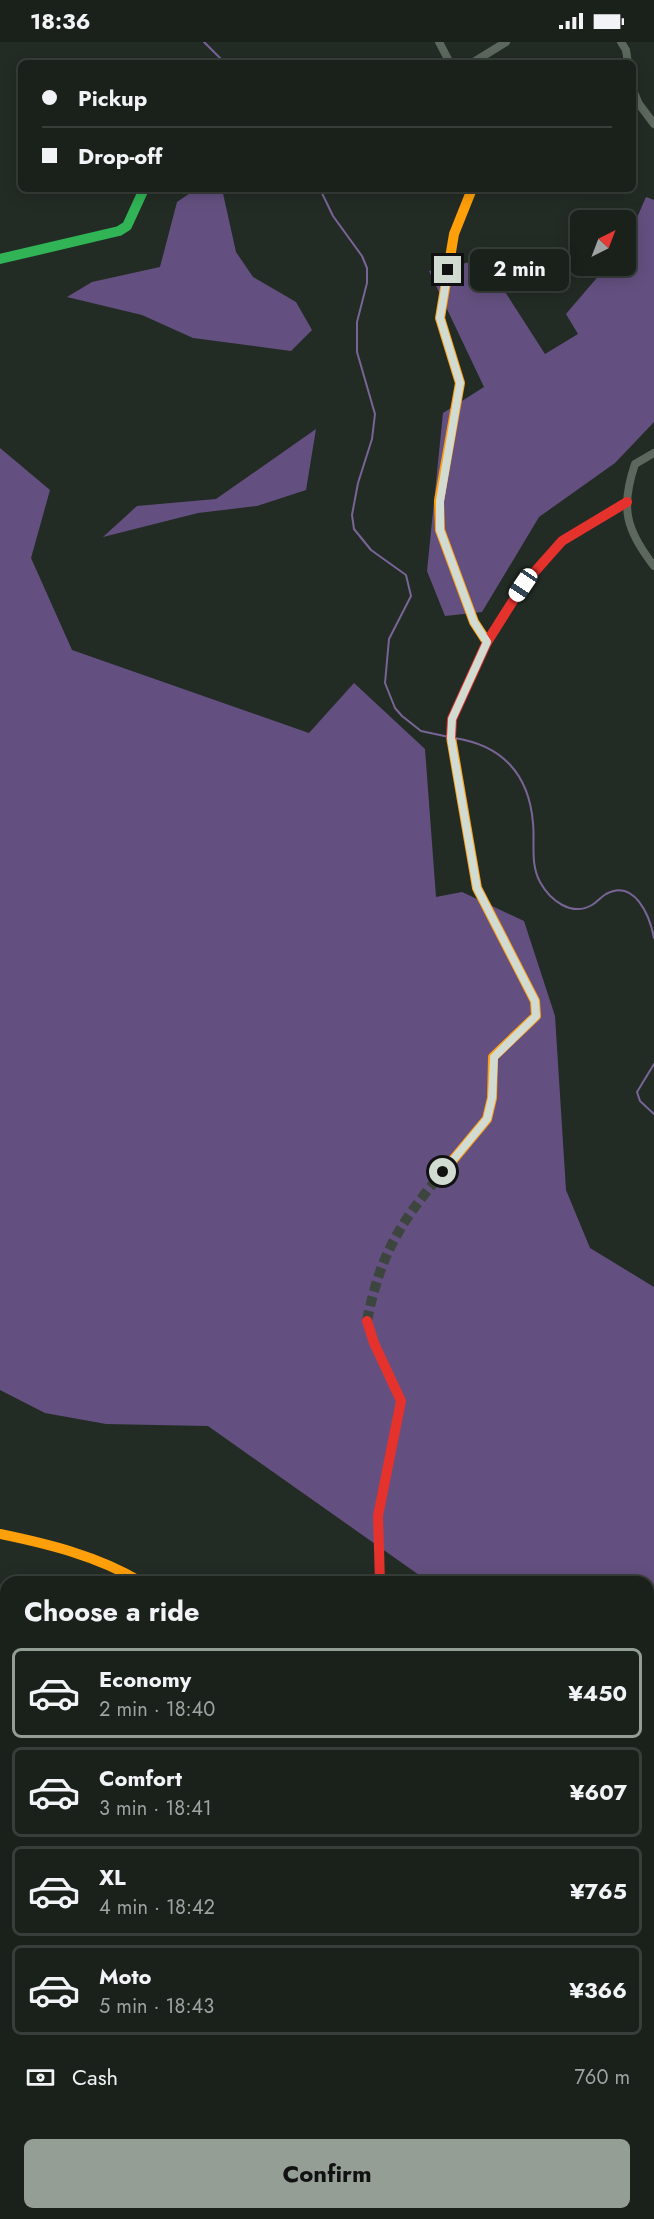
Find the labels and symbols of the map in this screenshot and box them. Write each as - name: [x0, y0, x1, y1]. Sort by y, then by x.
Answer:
- north arrow: [570, 210, 636, 276]
- callout: 2 min: [469, 249, 568, 291]
- route end: [434, 256, 461, 283]
- car: [505, 565, 541, 605]
- route start: [429, 1158, 456, 1185]

